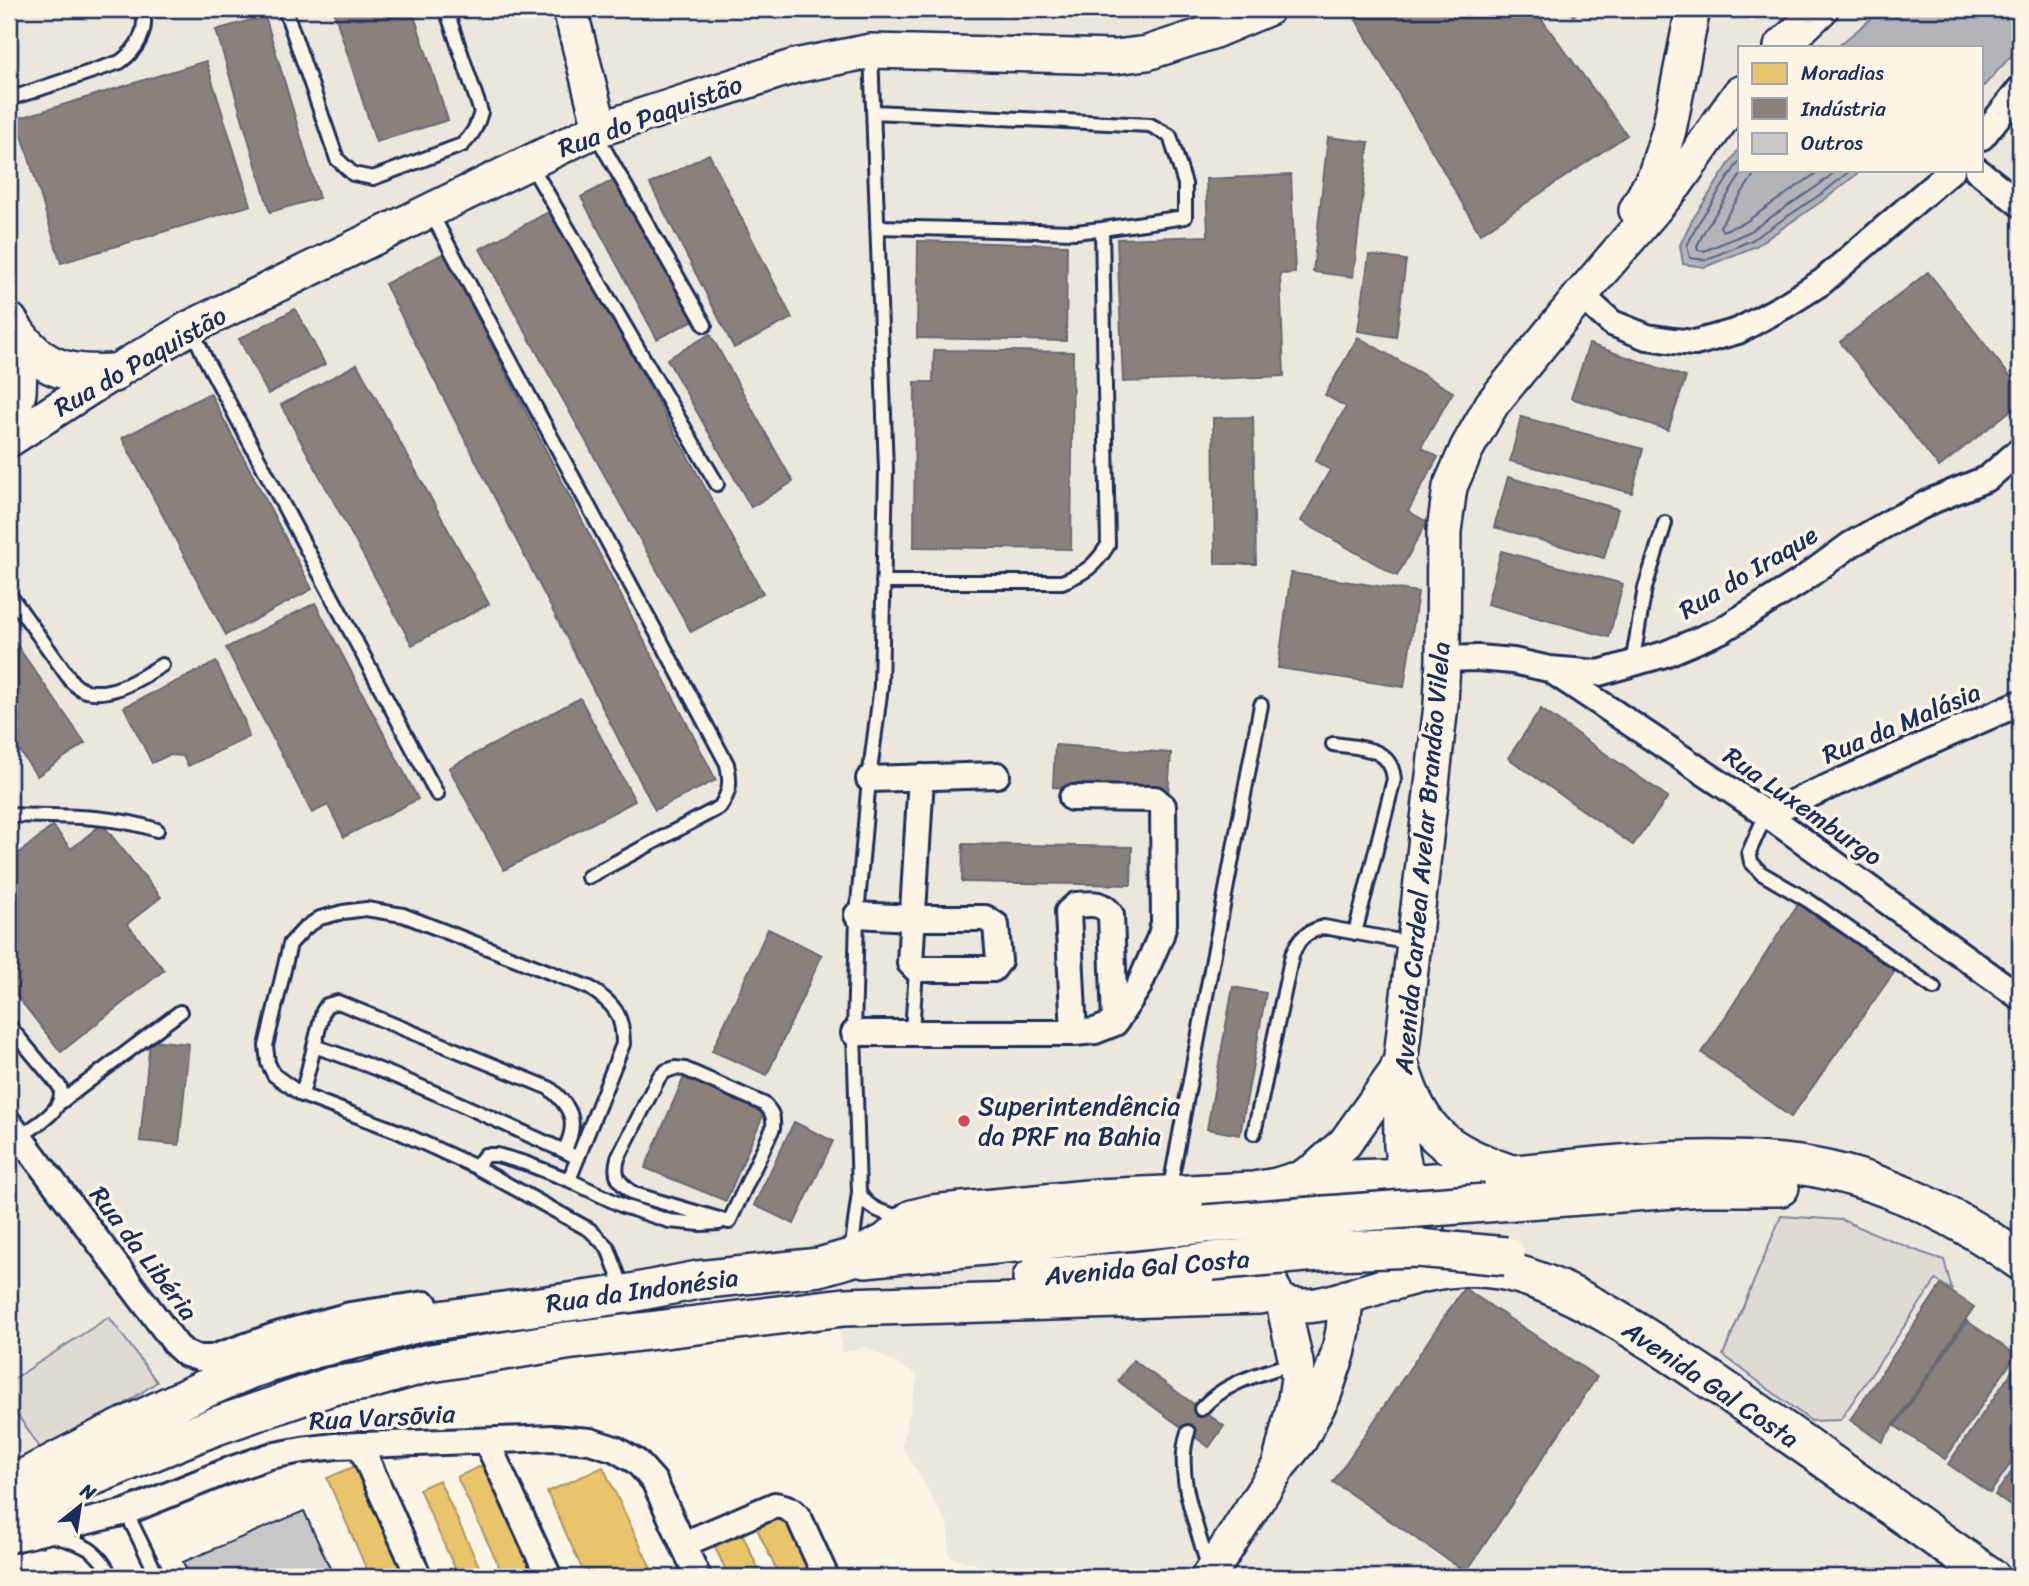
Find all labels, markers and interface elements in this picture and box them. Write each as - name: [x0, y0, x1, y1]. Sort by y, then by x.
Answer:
- legend: [1738, 46, 1983, 172]
- text: Moradias: [1801, 54, 1884, 92]
- street label: Rua do Paquistão: [551, 61, 749, 171]
- text: Indústria: [1800, 90, 1886, 128]
- text: Outros: [1801, 124, 1863, 162]
- street label: Rua do Paquistão: [45, 293, 235, 429]
- street label: Rua do Iraque: [1669, 512, 1827, 632]
- street label: Avenida Cardeal Avelar Brandão Vilela: [1380, 640, 1464, 1077]
- street label: Rua da Malásia: [1814, 669, 1988, 777]
- street label: Rua Luxemburgo: [1713, 734, 1893, 878]
- place label: Superintendência da PRF na Bahia: [978, 1083, 1180, 1159]
- marker: Superintendência da PRF na Bahia: [956, 1113, 972, 1129]
- street label: Rua da Libéria: [77, 1175, 211, 1331]
- street label: Avenida Gal Costa: [1042, 1235, 1251, 1299]
- street label: Rua da Indonésia: [543, 1254, 741, 1326]
- street label: Avenida Gal Costa: [1612, 1307, 1809, 1461]
- street label: Rua Varsōvia: [308, 1390, 457, 1444]
- north arrow: [46, 1470, 116, 1540]
- text: N: [73, 1474, 103, 1510]

